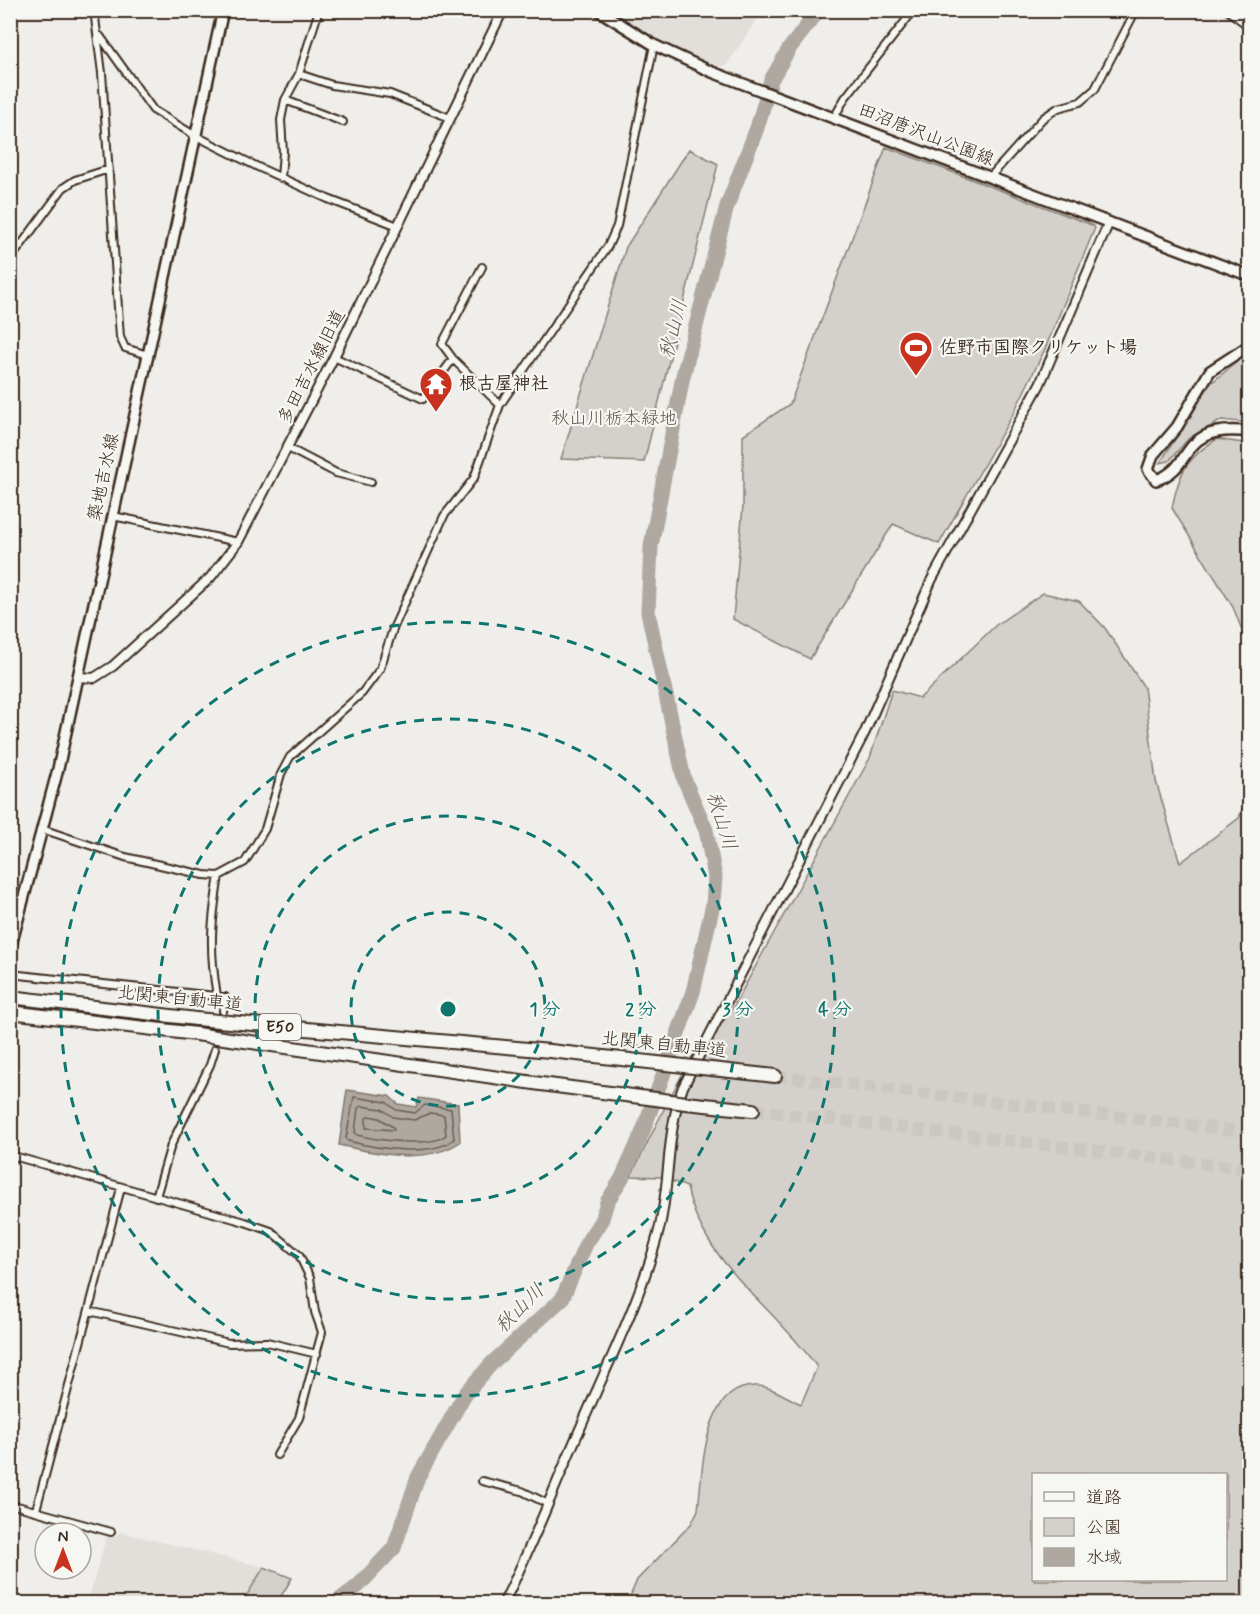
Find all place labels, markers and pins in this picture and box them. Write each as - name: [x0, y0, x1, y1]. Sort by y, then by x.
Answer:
- sports icon: 佐野市国際クリケット場: [898, 330, 934, 377]
- place label: 佐野市国際クリケット場: [939, 336, 1137, 360]
- temple icon: 根古屋神社: [418, 366, 454, 413]
- place label: 根古屋神社: [459, 372, 549, 396]
- centre of rings: [438, 999, 458, 1019]

